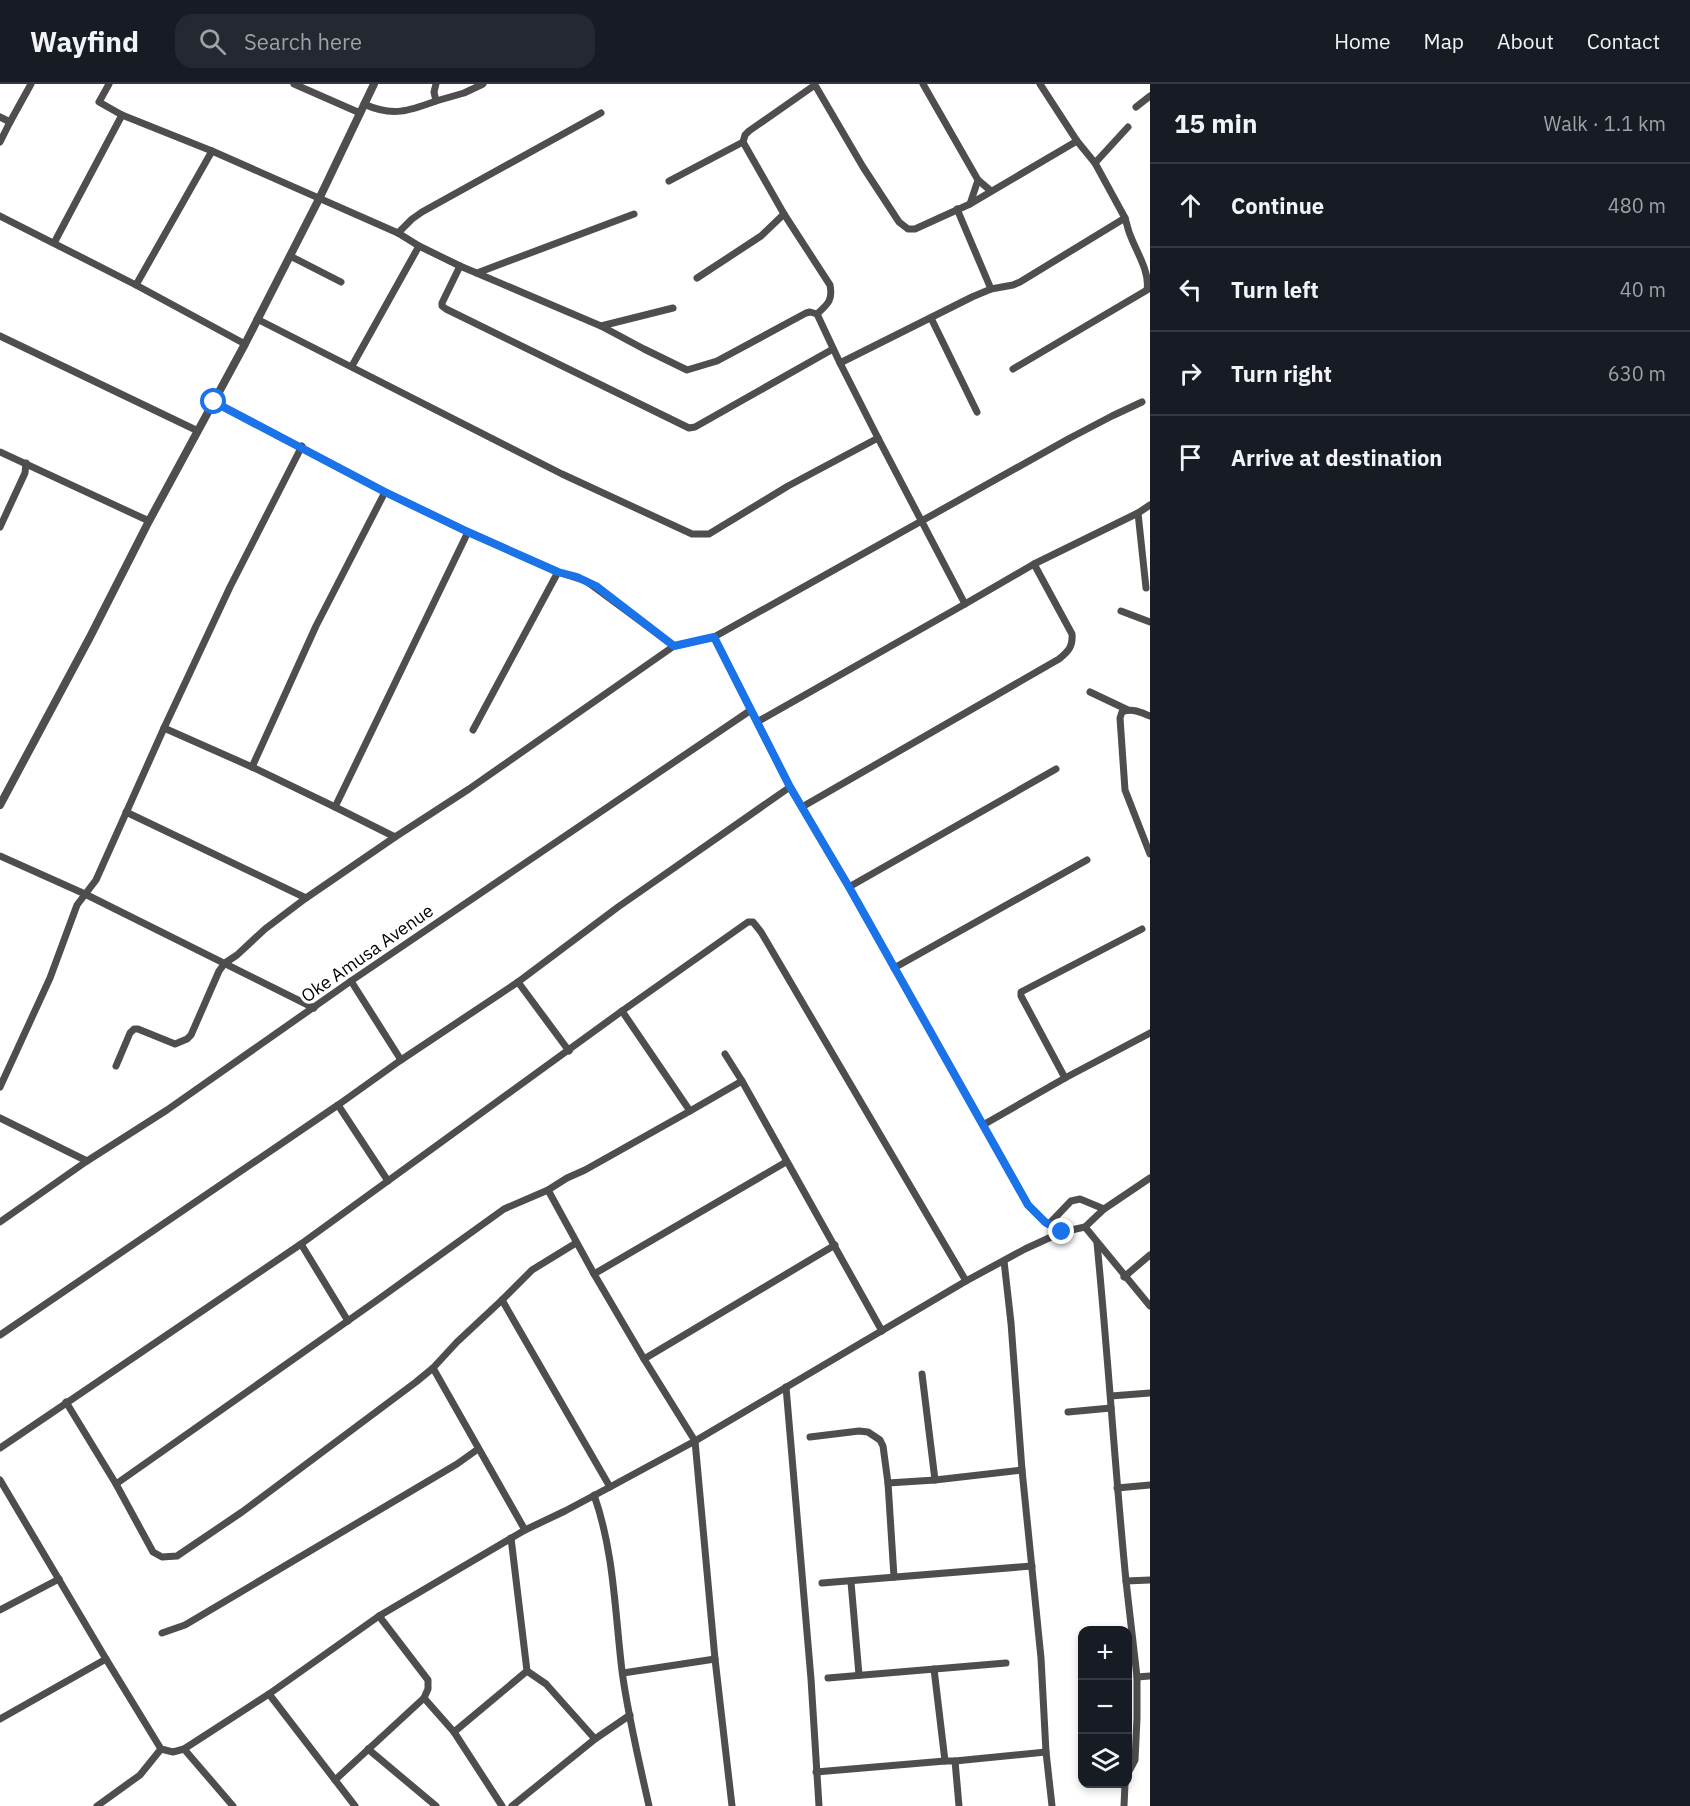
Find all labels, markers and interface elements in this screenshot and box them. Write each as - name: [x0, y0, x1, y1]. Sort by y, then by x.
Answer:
- search box: [175, 14, 595, 68]
- text: Wayfind: [30, 23, 139, 60]
- icon: search: [196, 25, 229, 58]
- text: Search here: [244, 27, 362, 56]
- text: Home: [1334, 27, 1391, 55]
- text: Map: [1424, 27, 1464, 55]
- text: About: [1497, 27, 1554, 55]
- text: Contact: [1587, 27, 1660, 55]
- text: 15 min: [1174, 106, 1258, 140]
- text: Walk · 1.1 km: [1544, 110, 1666, 137]
- icon: ahead: [1174, 189, 1207, 222]
- text: Continue: [1231, 191, 1324, 220]
- text: 480 m: [1608, 192, 1666, 219]
- icon: left: [1174, 273, 1207, 306]
- text: Turn left: [1231, 275, 1319, 304]
- text: 40 m: [1620, 276, 1666, 303]
- icon: right: [1174, 357, 1207, 390]
- text: Turn right: [1231, 359, 1332, 388]
- text: 630 m: [1608, 360, 1666, 387]
- route start: [200, 388, 226, 414]
- icon: arrive: [1174, 441, 1207, 474]
- text: Arrive at destination: [1231, 443, 1442, 472]
- street label: Oke Amusa Avenue: [296, 899, 438, 1007]
- route end: [1048, 1218, 1074, 1244]
- map controls: [1078, 1626, 1132, 1788]
- button: +: [1078, 1626, 1132, 1680]
- button: −: [1078, 1680, 1132, 1734]
- button: layers: [1078, 1734, 1132, 1788]

